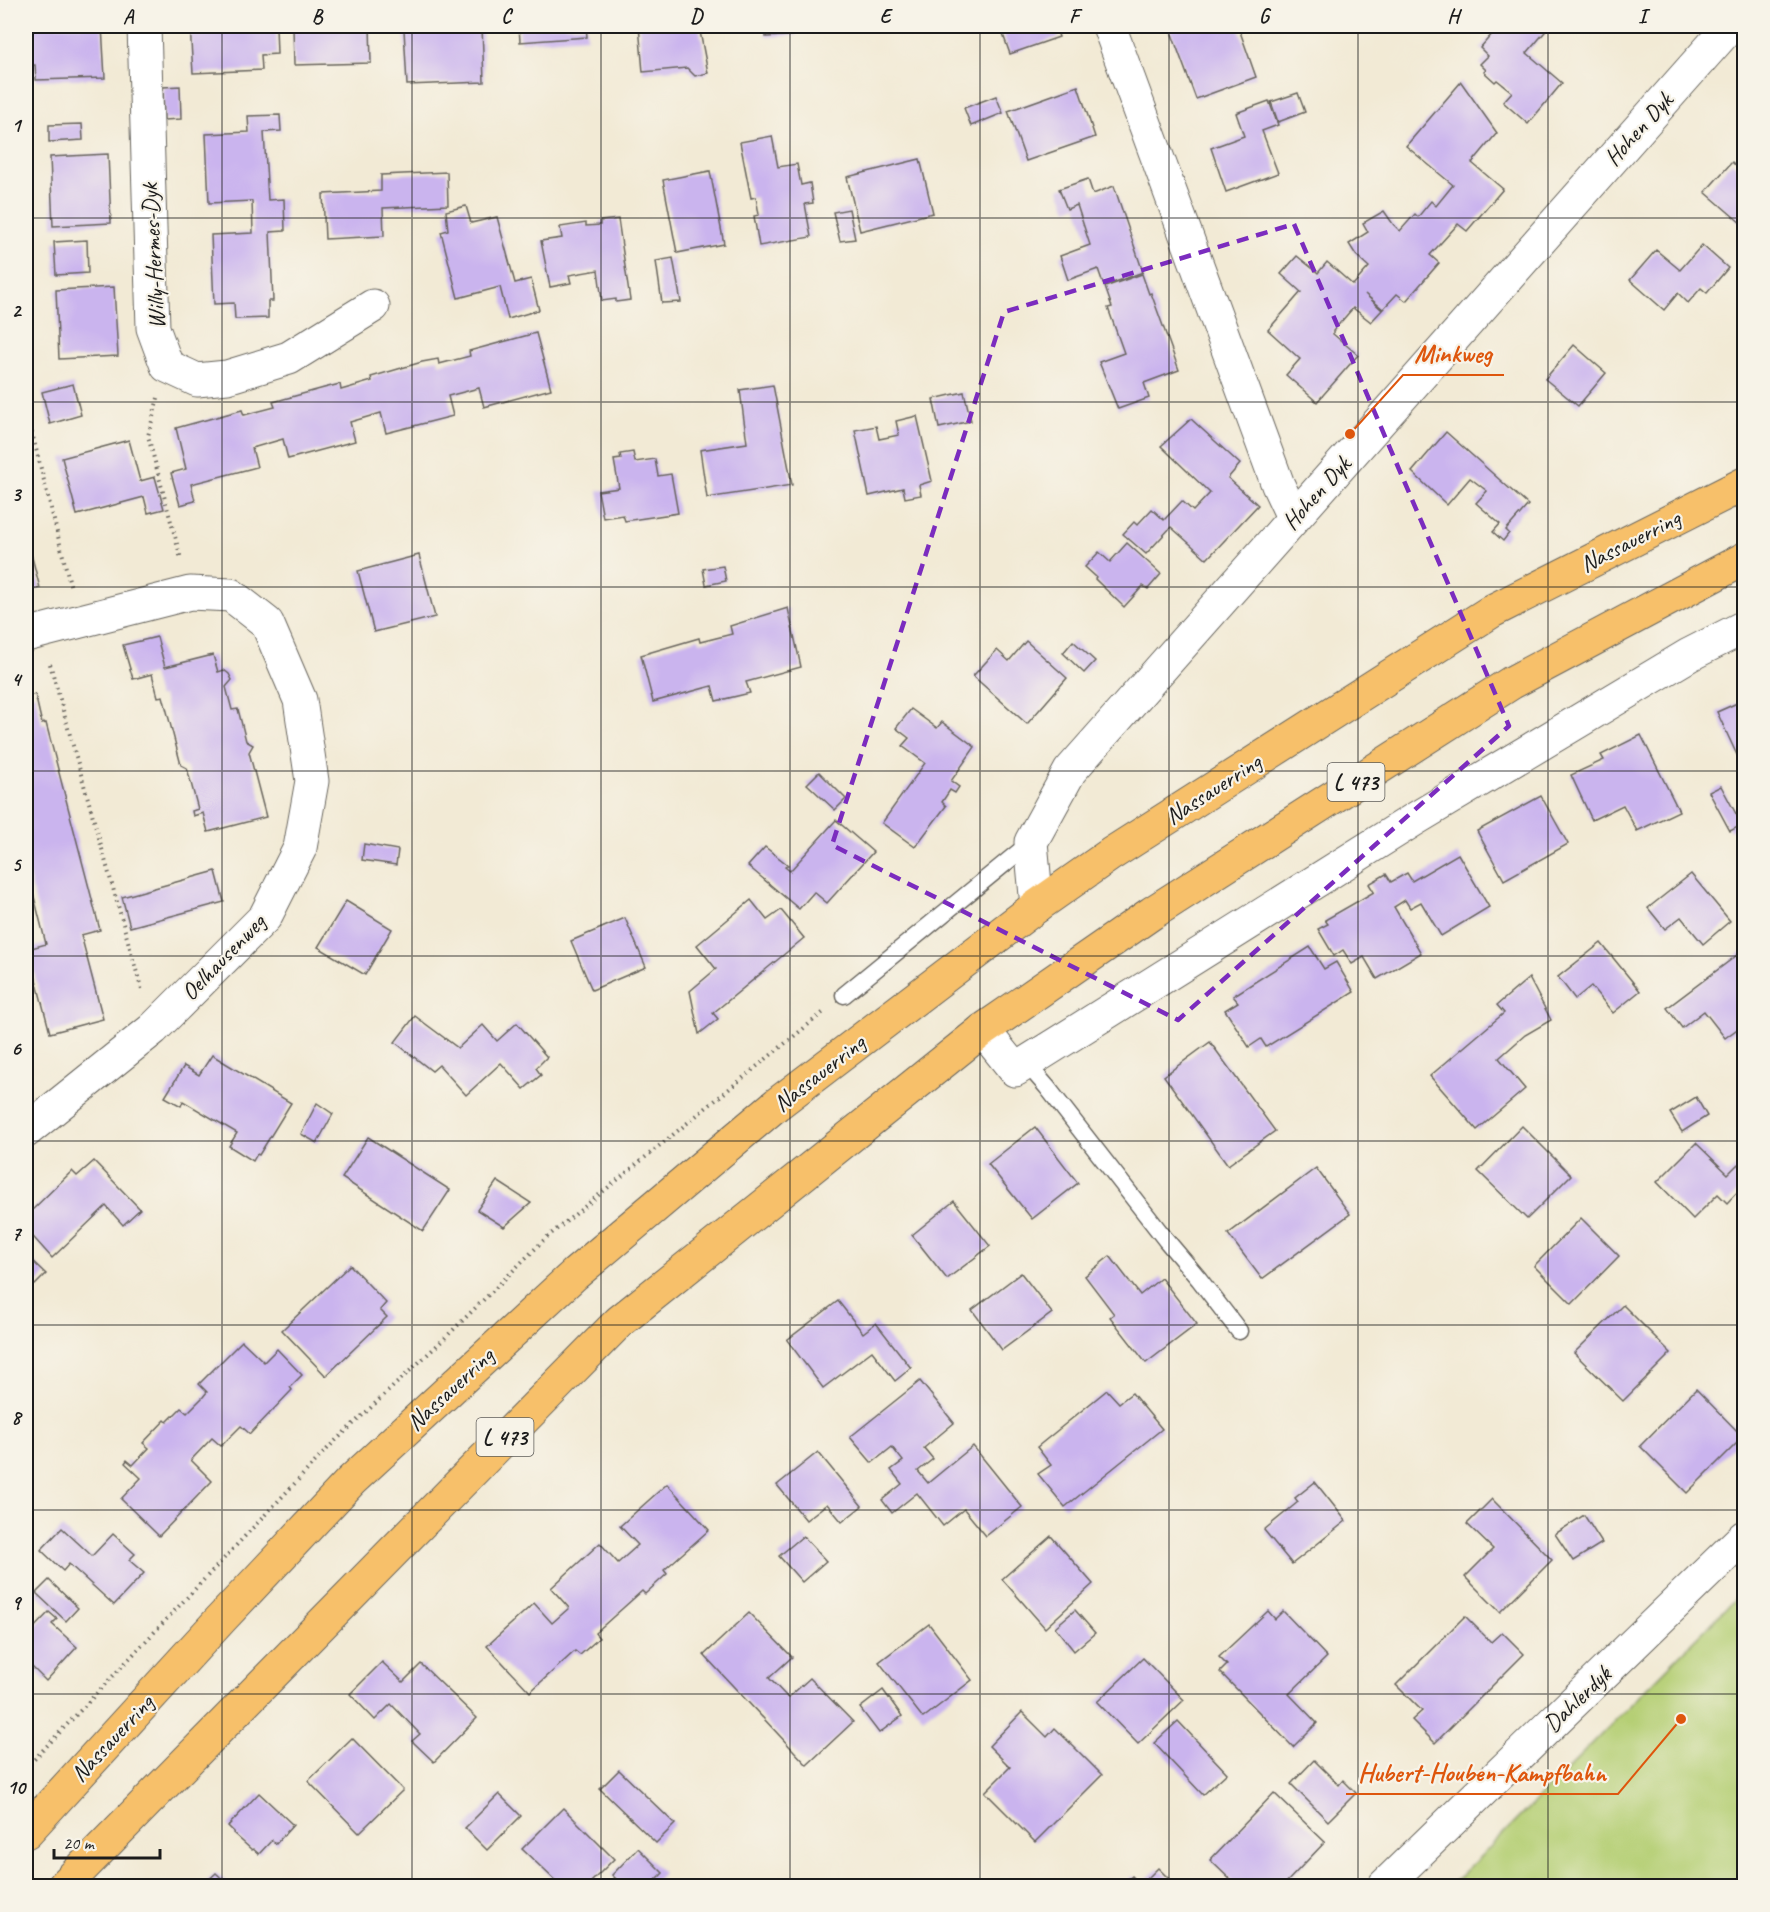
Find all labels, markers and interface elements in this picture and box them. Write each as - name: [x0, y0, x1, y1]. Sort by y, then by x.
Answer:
- text: A: [123, 4, 135, 29]
- text: B: [312, 4, 324, 29]
- text: C: [501, 4, 513, 29]
- text: D: [690, 4, 704, 29]
- text: E: [880, 4, 894, 29]
- text: F: [1069, 4, 1083, 29]
- text: G: [1259, 4, 1272, 29]
- text: H: [1447, 4, 1462, 29]
- text: I: [1638, 4, 1651, 29]
- street label: Hohen Dyk: [1597, 84, 1680, 172]
- text: 1: [12, 113, 23, 138]
- street label: Willy-Hermes-Dyk: [134, 180, 172, 330]
- text: 2: [12, 298, 23, 323]
- callout: Minkweg: [1403, 331, 1504, 375]
- text: Minkweg: [1414, 337, 1494, 370]
- street label: Hohen Dyk: [1275, 448, 1358, 536]
- text: 3: [12, 482, 23, 507]
- street label: Nassauerring: [1575, 502, 1687, 579]
- text: 4: [12, 667, 24, 692]
- street label: Nassauerring: [1159, 746, 1268, 831]
- road number: L 473: [1328, 763, 1384, 801]
- text: 5: [12, 852, 23, 877]
- street label: Oelhausenweg: [174, 906, 273, 1007]
- street label: Nassauerring: [767, 1027, 872, 1118]
- text: 6: [11, 1036, 22, 1061]
- text: 7: [12, 1221, 23, 1246]
- street label: Nassauerring: [400, 1340, 501, 1437]
- text: 8: [12, 1405, 24, 1430]
- road number: L 473: [476, 1418, 534, 1456]
- text: 9: [12, 1590, 23, 1615]
- street label: Dahlerdyk: [1537, 1658, 1619, 1738]
- street label: Nassauerring: [64, 1687, 161, 1788]
- callout: Hubert-Houben-Kampfbahn: [1346, 1750, 1618, 1794]
- text: Hubert-Houben-Kampfbahn: [1358, 1756, 1608, 1789]
- text: 10: [7, 1775, 27, 1800]
- scale bar: [54, 1822, 160, 1860]
- text: 20 m: [63, 1832, 96, 1854]

